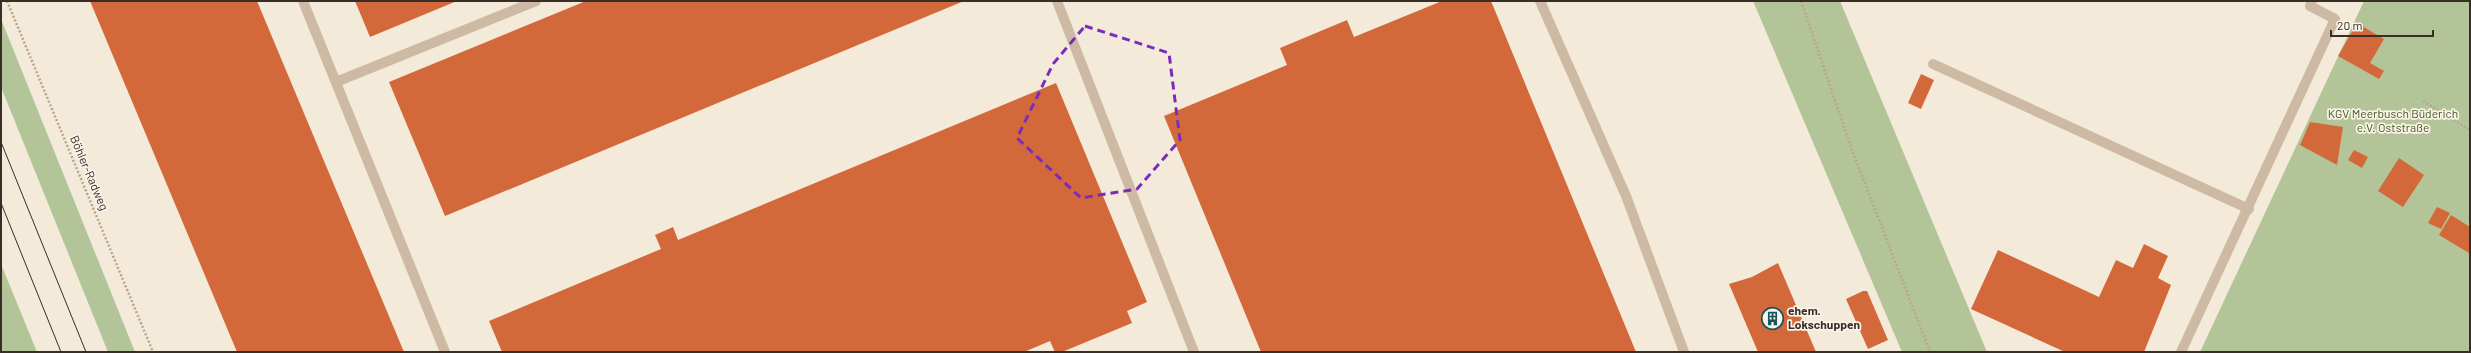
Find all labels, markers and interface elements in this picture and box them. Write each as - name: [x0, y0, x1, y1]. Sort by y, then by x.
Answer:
- scale bar: [2331, 12, 2433, 38]
- text: 20 m: [2337, 18, 2363, 32]
- park label: KGV Meerbusch Büderich e.V. Oststraße: [2328, 106, 2458, 134]
- street label: Böhler-Radweg: [68, 133, 112, 212]
- place label: ehem. Lokschuppen: [1788, 303, 1860, 331]
- building icon: ehem. Lokschuppen: [1760, 305, 1786, 331]

